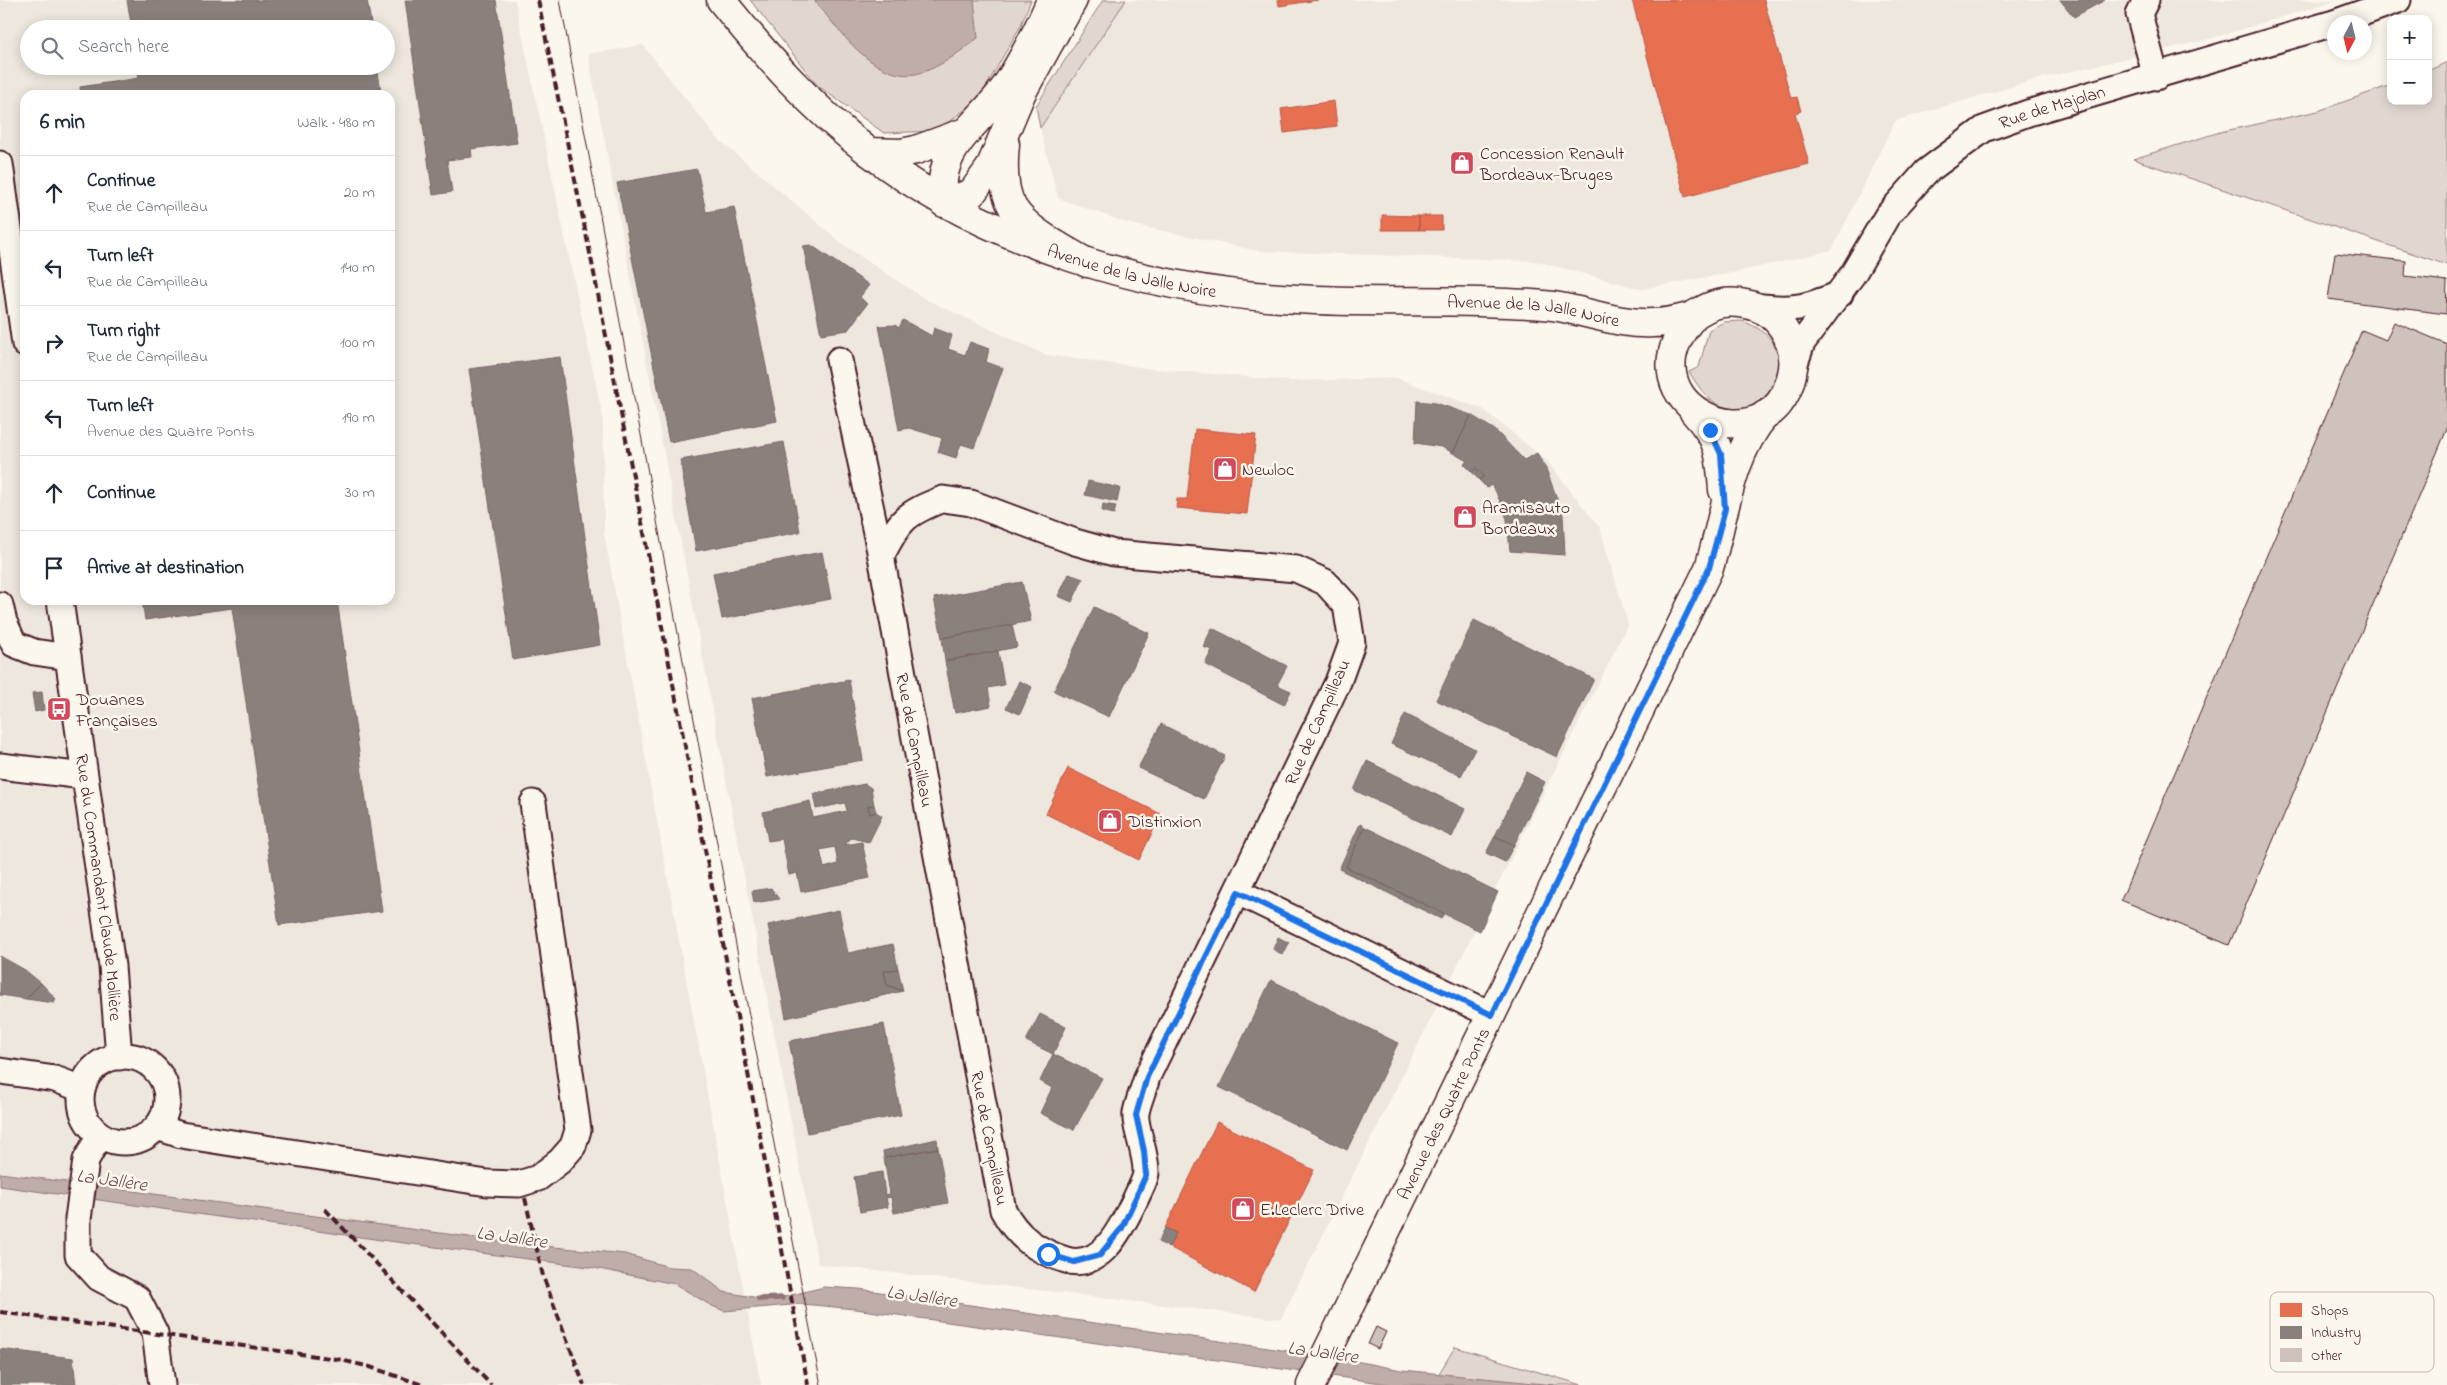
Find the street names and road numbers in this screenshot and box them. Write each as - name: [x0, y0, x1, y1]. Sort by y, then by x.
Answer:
- street label: Rue de Majolan: [1996, 80, 2109, 137]
- street label: Avenue de la Jalle Noire: [1043, 239, 1219, 306]
- street label: Avenue de la Jalle Noire: [1447, 290, 1622, 335]
- street label: Rue de Campilleau: [1279, 655, 1358, 790]
- street label: Rue de Campilleau: [887, 671, 939, 810]
- street label: Rue du Commandant Claude Mollière: [67, 752, 127, 1023]
- street label: Avenue des Quatre Ponts: [1392, 1024, 1498, 1205]
- street label: Rue de Campilleau: [962, 1069, 1014, 1208]

